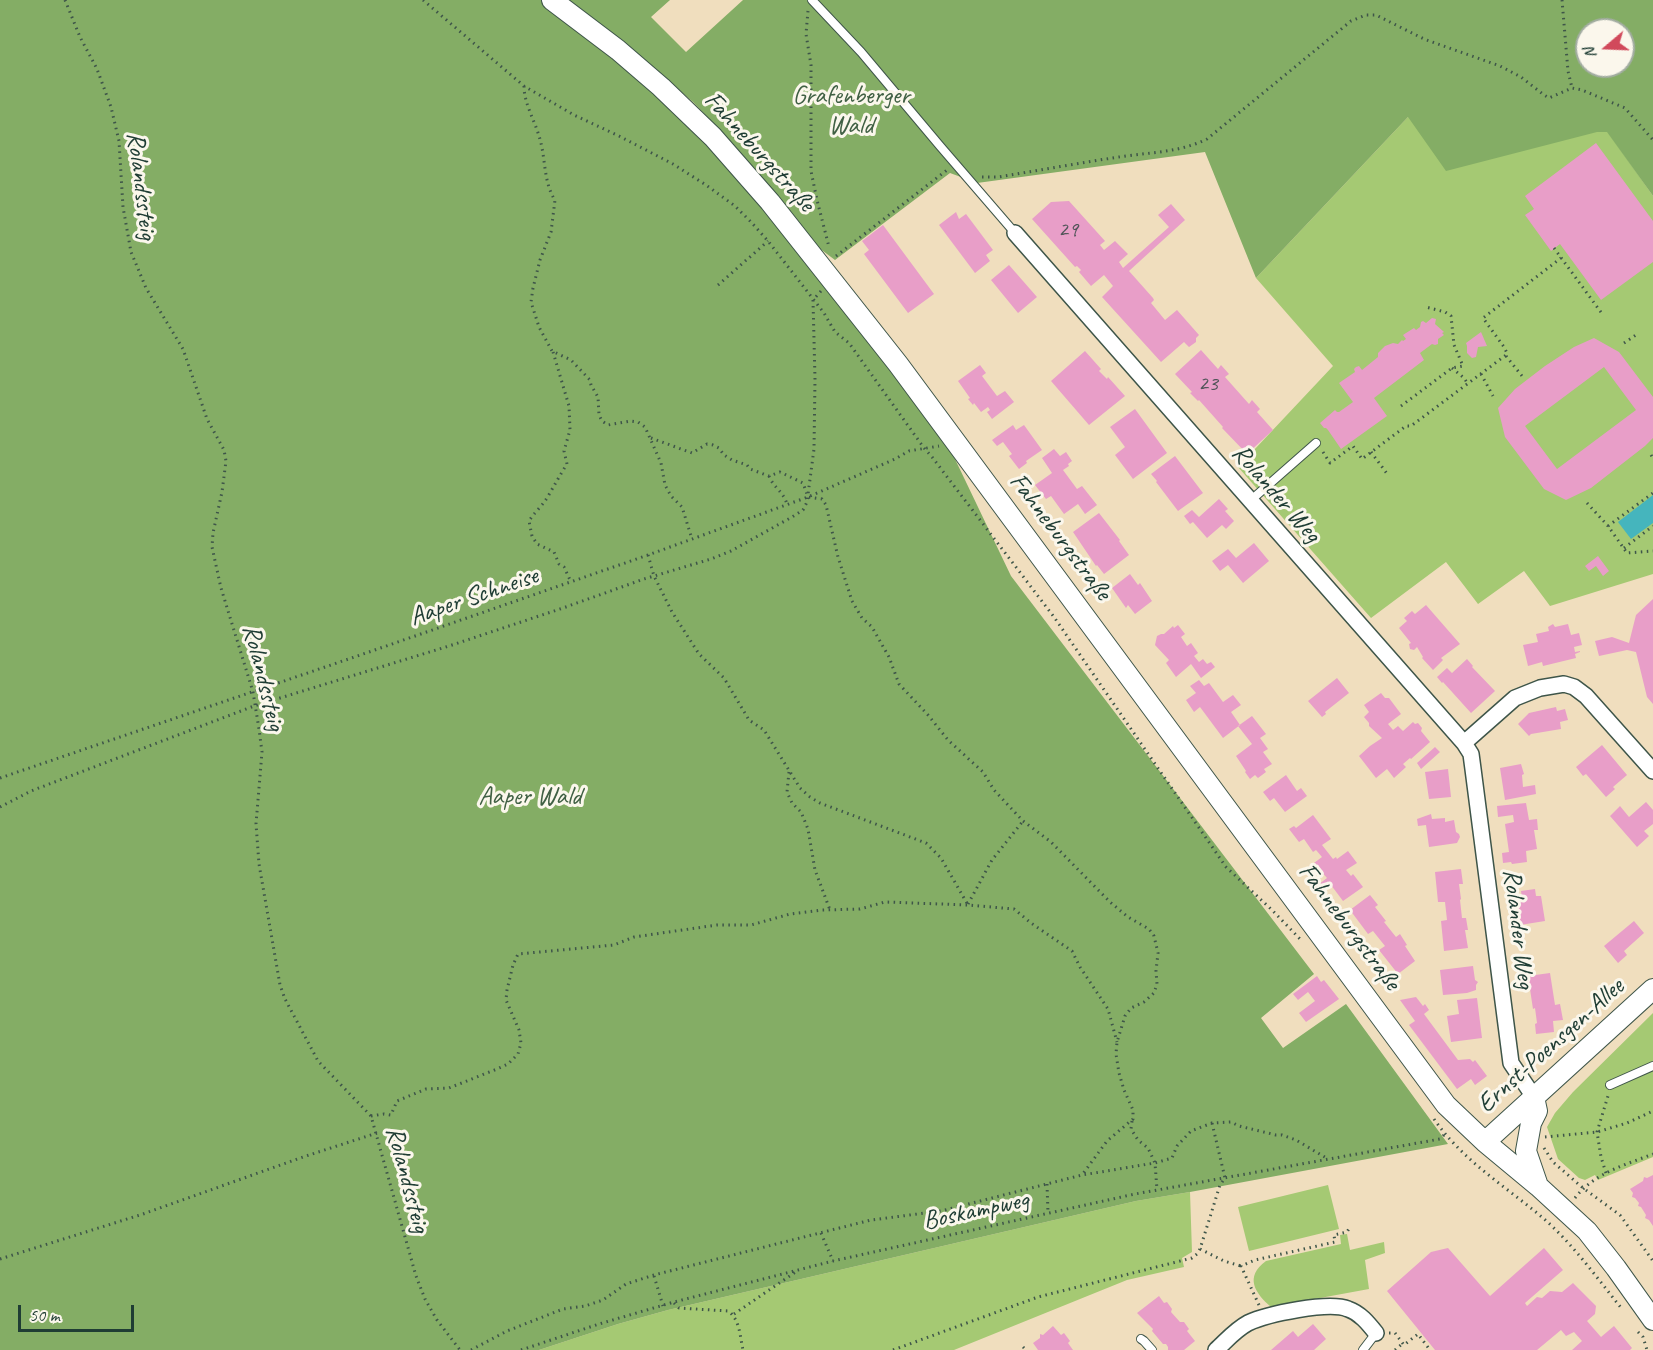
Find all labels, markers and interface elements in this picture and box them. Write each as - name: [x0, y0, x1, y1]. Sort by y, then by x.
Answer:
- north arrow: [1575, 18, 1635, 78]
- text: N: [1579, 45, 1601, 61]
- park label: Grafenberger Wald: [792, 80, 910, 142]
- street label: Fahneburgstraße: [697, 85, 821, 219]
- street label: Rolandssteig: [119, 130, 163, 242]
- house number: 29: [1058, 217, 1078, 243]
- house number: 23: [1198, 371, 1218, 397]
- street label: Rolander Weg: [1225, 438, 1327, 550]
- street label: Fahneburgstraße: [1002, 467, 1118, 607]
- street label: Aaper Schneise: [406, 560, 542, 634]
- street label: Rolandssteig: [235, 622, 291, 734]
- park label: Aaper Wald: [478, 781, 582, 813]
- street label: Fahneburgstraße: [1291, 857, 1407, 997]
- street label: Rolander Weg: [1495, 867, 1541, 991]
- street label: Ernst-Poensgen-Allee: [1471, 972, 1631, 1120]
- street label: Rolandssteig: [378, 1124, 436, 1236]
- street label: Boskampweg: [920, 1185, 1032, 1237]
- scale bar: [21, 1293, 136, 1331]
- text: 50 m: [29, 1304, 60, 1326]

